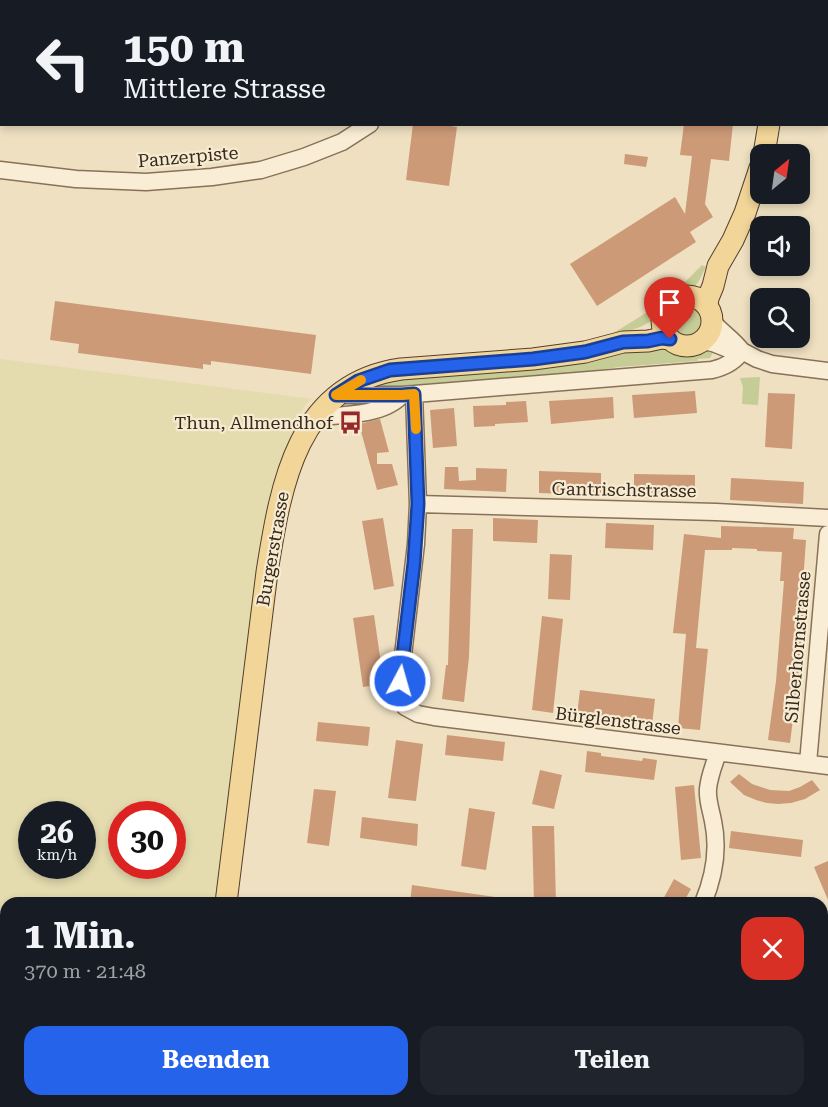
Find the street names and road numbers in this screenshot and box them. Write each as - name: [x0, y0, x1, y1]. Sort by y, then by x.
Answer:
- street label: Panzerpiste: [137, 142, 239, 171]
- street label: Gantrischstrasse: [551, 478, 697, 501]
- street label: Burgerstrasse: [252, 490, 293, 608]
- street label: Silberhornstrasse: [780, 570, 815, 724]
- street label: Bürglenstrasse: [554, 702, 682, 739]

